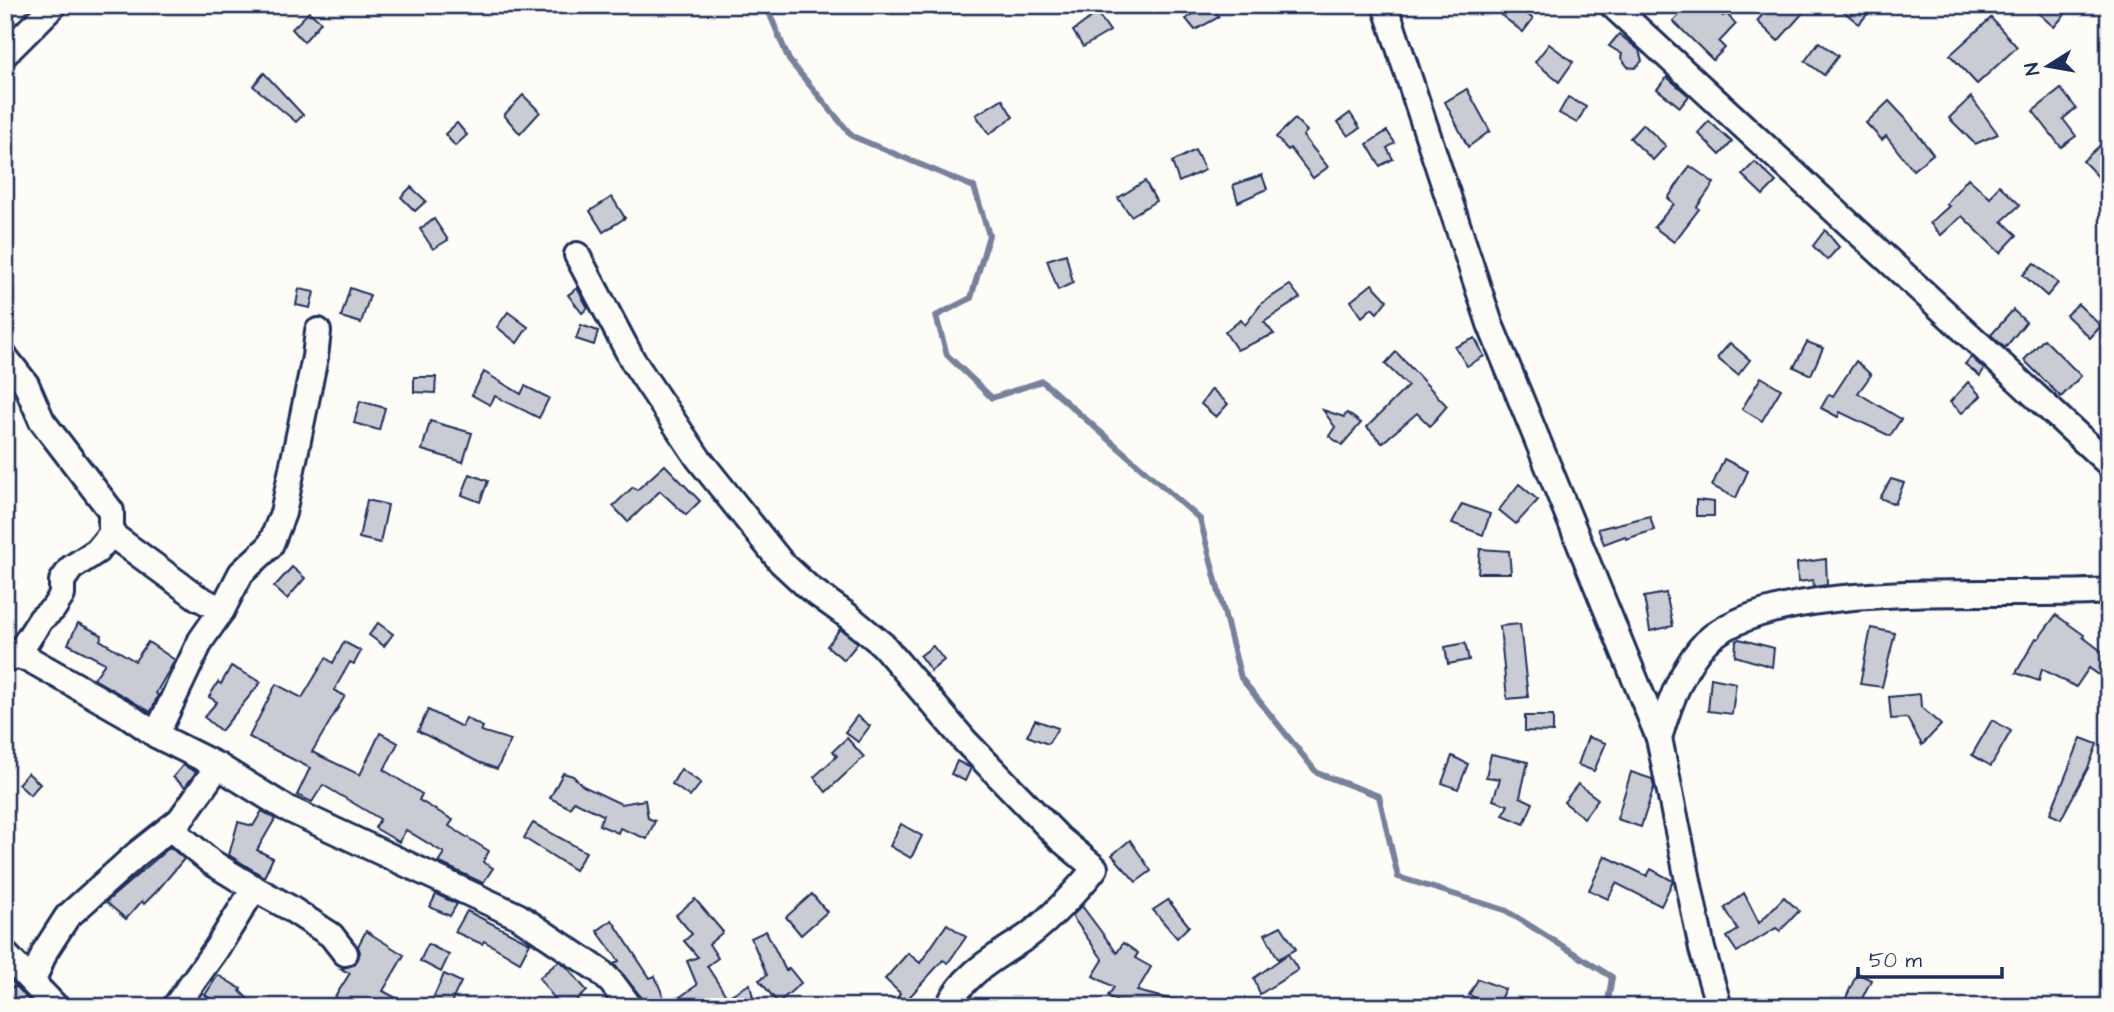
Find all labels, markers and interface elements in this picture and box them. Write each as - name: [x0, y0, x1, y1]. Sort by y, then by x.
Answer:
- north arrow: [2012, 32, 2082, 102]
- text: N: [2018, 60, 2047, 77]
- scale bar: [1858, 935, 2002, 979]
- text: 50 m: [1869, 946, 1923, 975]

